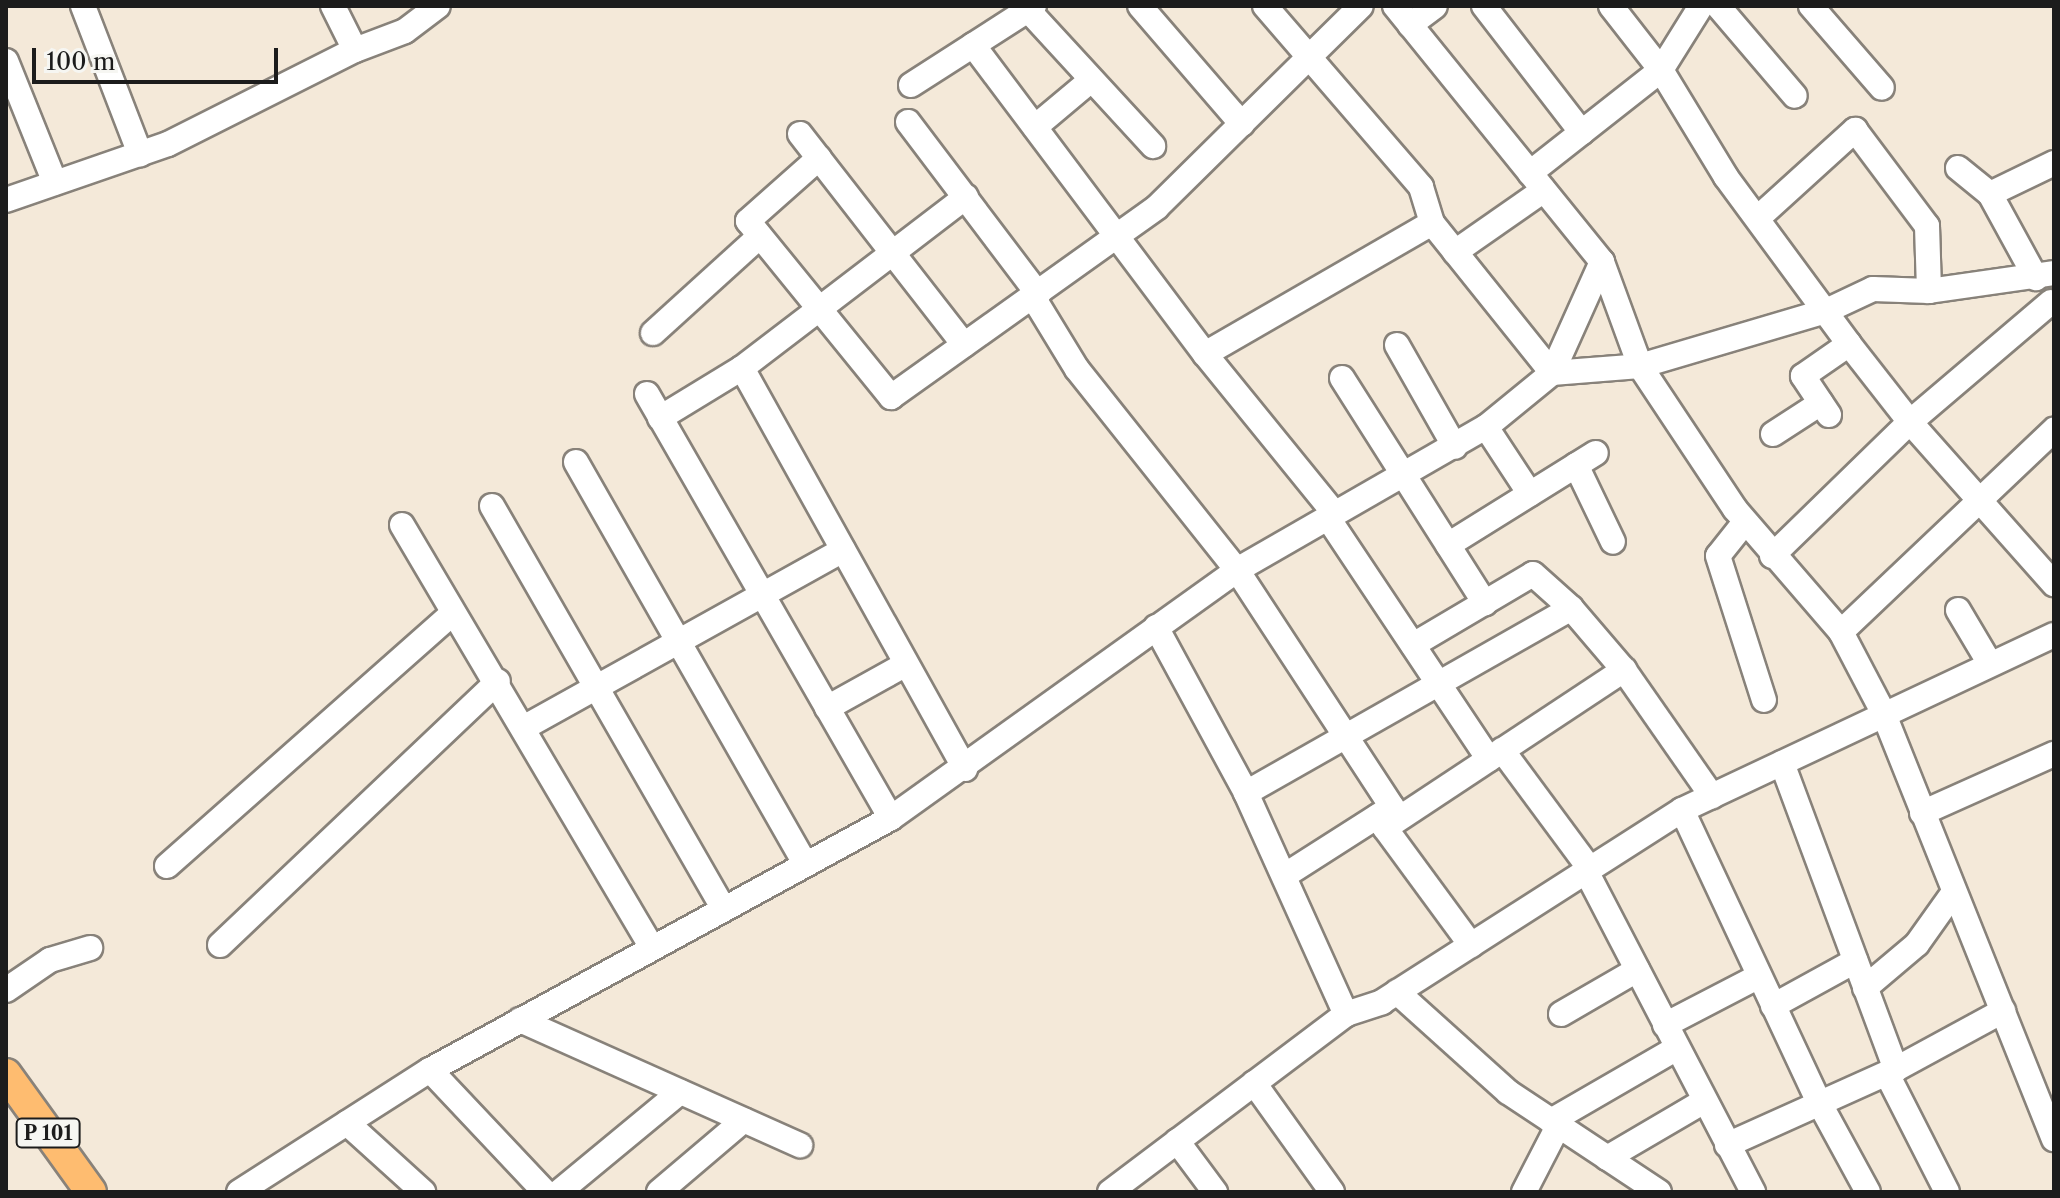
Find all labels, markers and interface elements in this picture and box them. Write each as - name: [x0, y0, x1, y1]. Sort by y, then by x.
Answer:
- scale bar: [36, 32, 282, 82]
- text: 100 m: [46, 47, 115, 76]
- road number: P 101: [14, 1117, 82, 1149]

